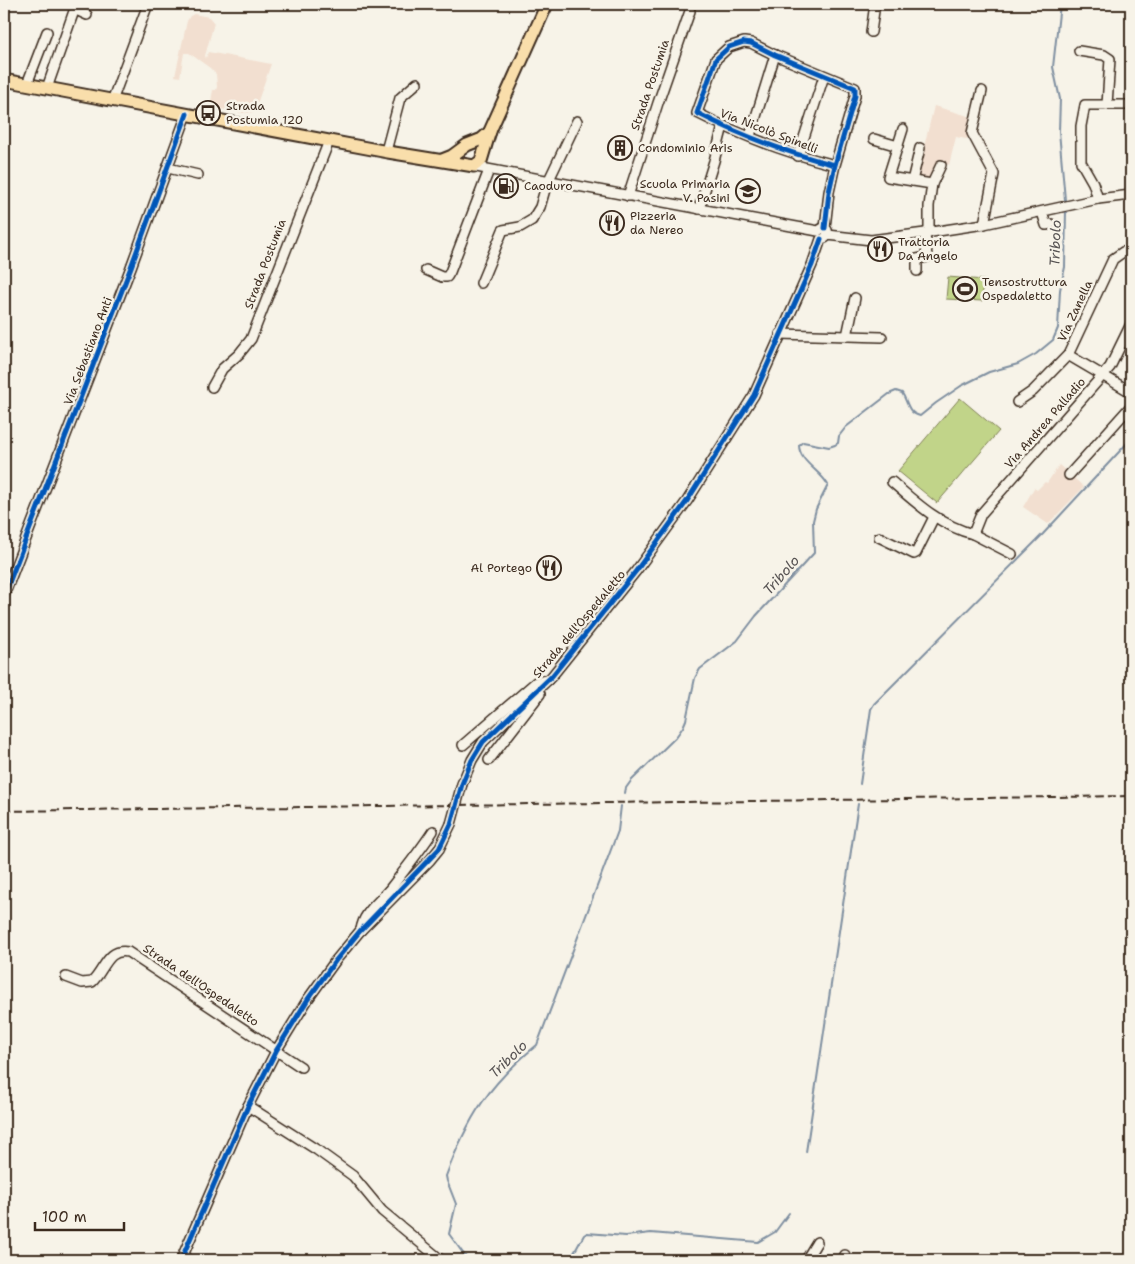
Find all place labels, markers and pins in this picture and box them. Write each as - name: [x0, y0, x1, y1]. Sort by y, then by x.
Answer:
- place label: Strada Postumia 120: [226, 98, 303, 128]
- bus stop icon: Strada Postumia 120: [195, 100, 221, 126]
- building icon: Condominio Aris: [607, 135, 633, 161]
- place label: Condominio Aris: [638, 140, 733, 156]
- fuel station icon: Caoduro: [493, 173, 519, 199]
- place label: Scuola Primaria V. Pasini: [640, 176, 731, 206]
- place label: Caoduro: [524, 178, 572, 194]
- school or university icon: Scuola Primaria V. Pasini: [735, 178, 761, 204]
- place label: Pizzeria da Nereo: [630, 208, 684, 238]
- restaurant icon: Pizzeria da Nereo: [599, 210, 625, 236]
- place label: Trattoria Da Angelo: [898, 234, 958, 264]
- restaurant icon: Trattoria Da Angelo: [867, 236, 893, 262]
- place label: Tensostruttura Ospedaletto: [982, 274, 1067, 304]
- sports icon: Tensostruttura Ospedaletto: [952, 276, 978, 302]
- restaurant icon: Al Portego: [536, 555, 562, 581]
- place label: Al Portego: [471, 560, 532, 576]

